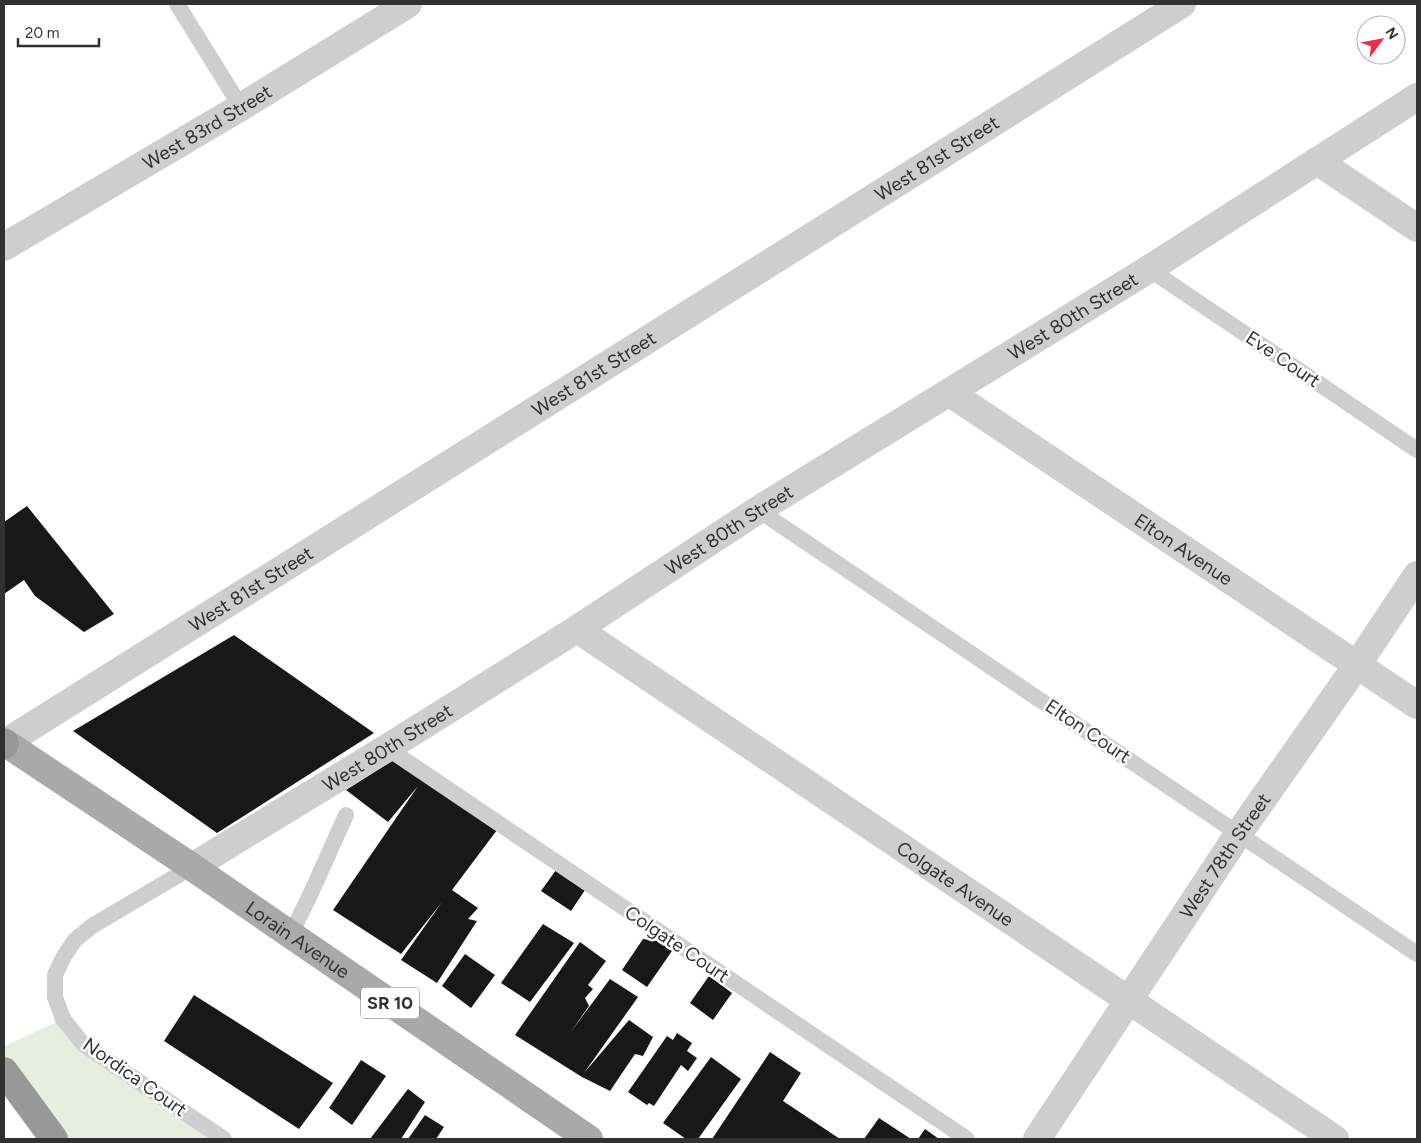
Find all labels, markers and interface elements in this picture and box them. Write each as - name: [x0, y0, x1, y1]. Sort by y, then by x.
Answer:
- scale bar: [18, 15, 99, 47]
- north arrow: [1356, 15, 1406, 65]
- text: 20 m: [25, 24, 59, 42]
- text: N: [1382, 24, 1402, 42]
- street label: West 83rd Street: [138, 79, 276, 174]
- street label: West 81st Street: [870, 111, 1003, 206]
- street label: West 80th Street: [1004, 267, 1142, 365]
- street label: West 81st Street: [527, 326, 660, 421]
- street label: Eve Court: [1241, 326, 1325, 392]
- street label: West 80th Street: [660, 480, 797, 580]
- street label: Elton Avenue: [1130, 508, 1237, 590]
- street label: West 81st Street: [184, 541, 317, 636]
- street label: Elton Court: [1041, 694, 1135, 768]
- street label: West 80th Street: [318, 699, 456, 796]
- street label: West 78th Street: [1174, 788, 1275, 923]
- street label: Colgate Avenue: [892, 836, 1018, 931]
- street label: Lorain Avenue: [241, 896, 354, 983]
- street label: Colgate Court: [620, 901, 734, 987]
- road number: SR 10: [361, 988, 419, 1018]
- street label: Nordica Court: [79, 1033, 191, 1121]

